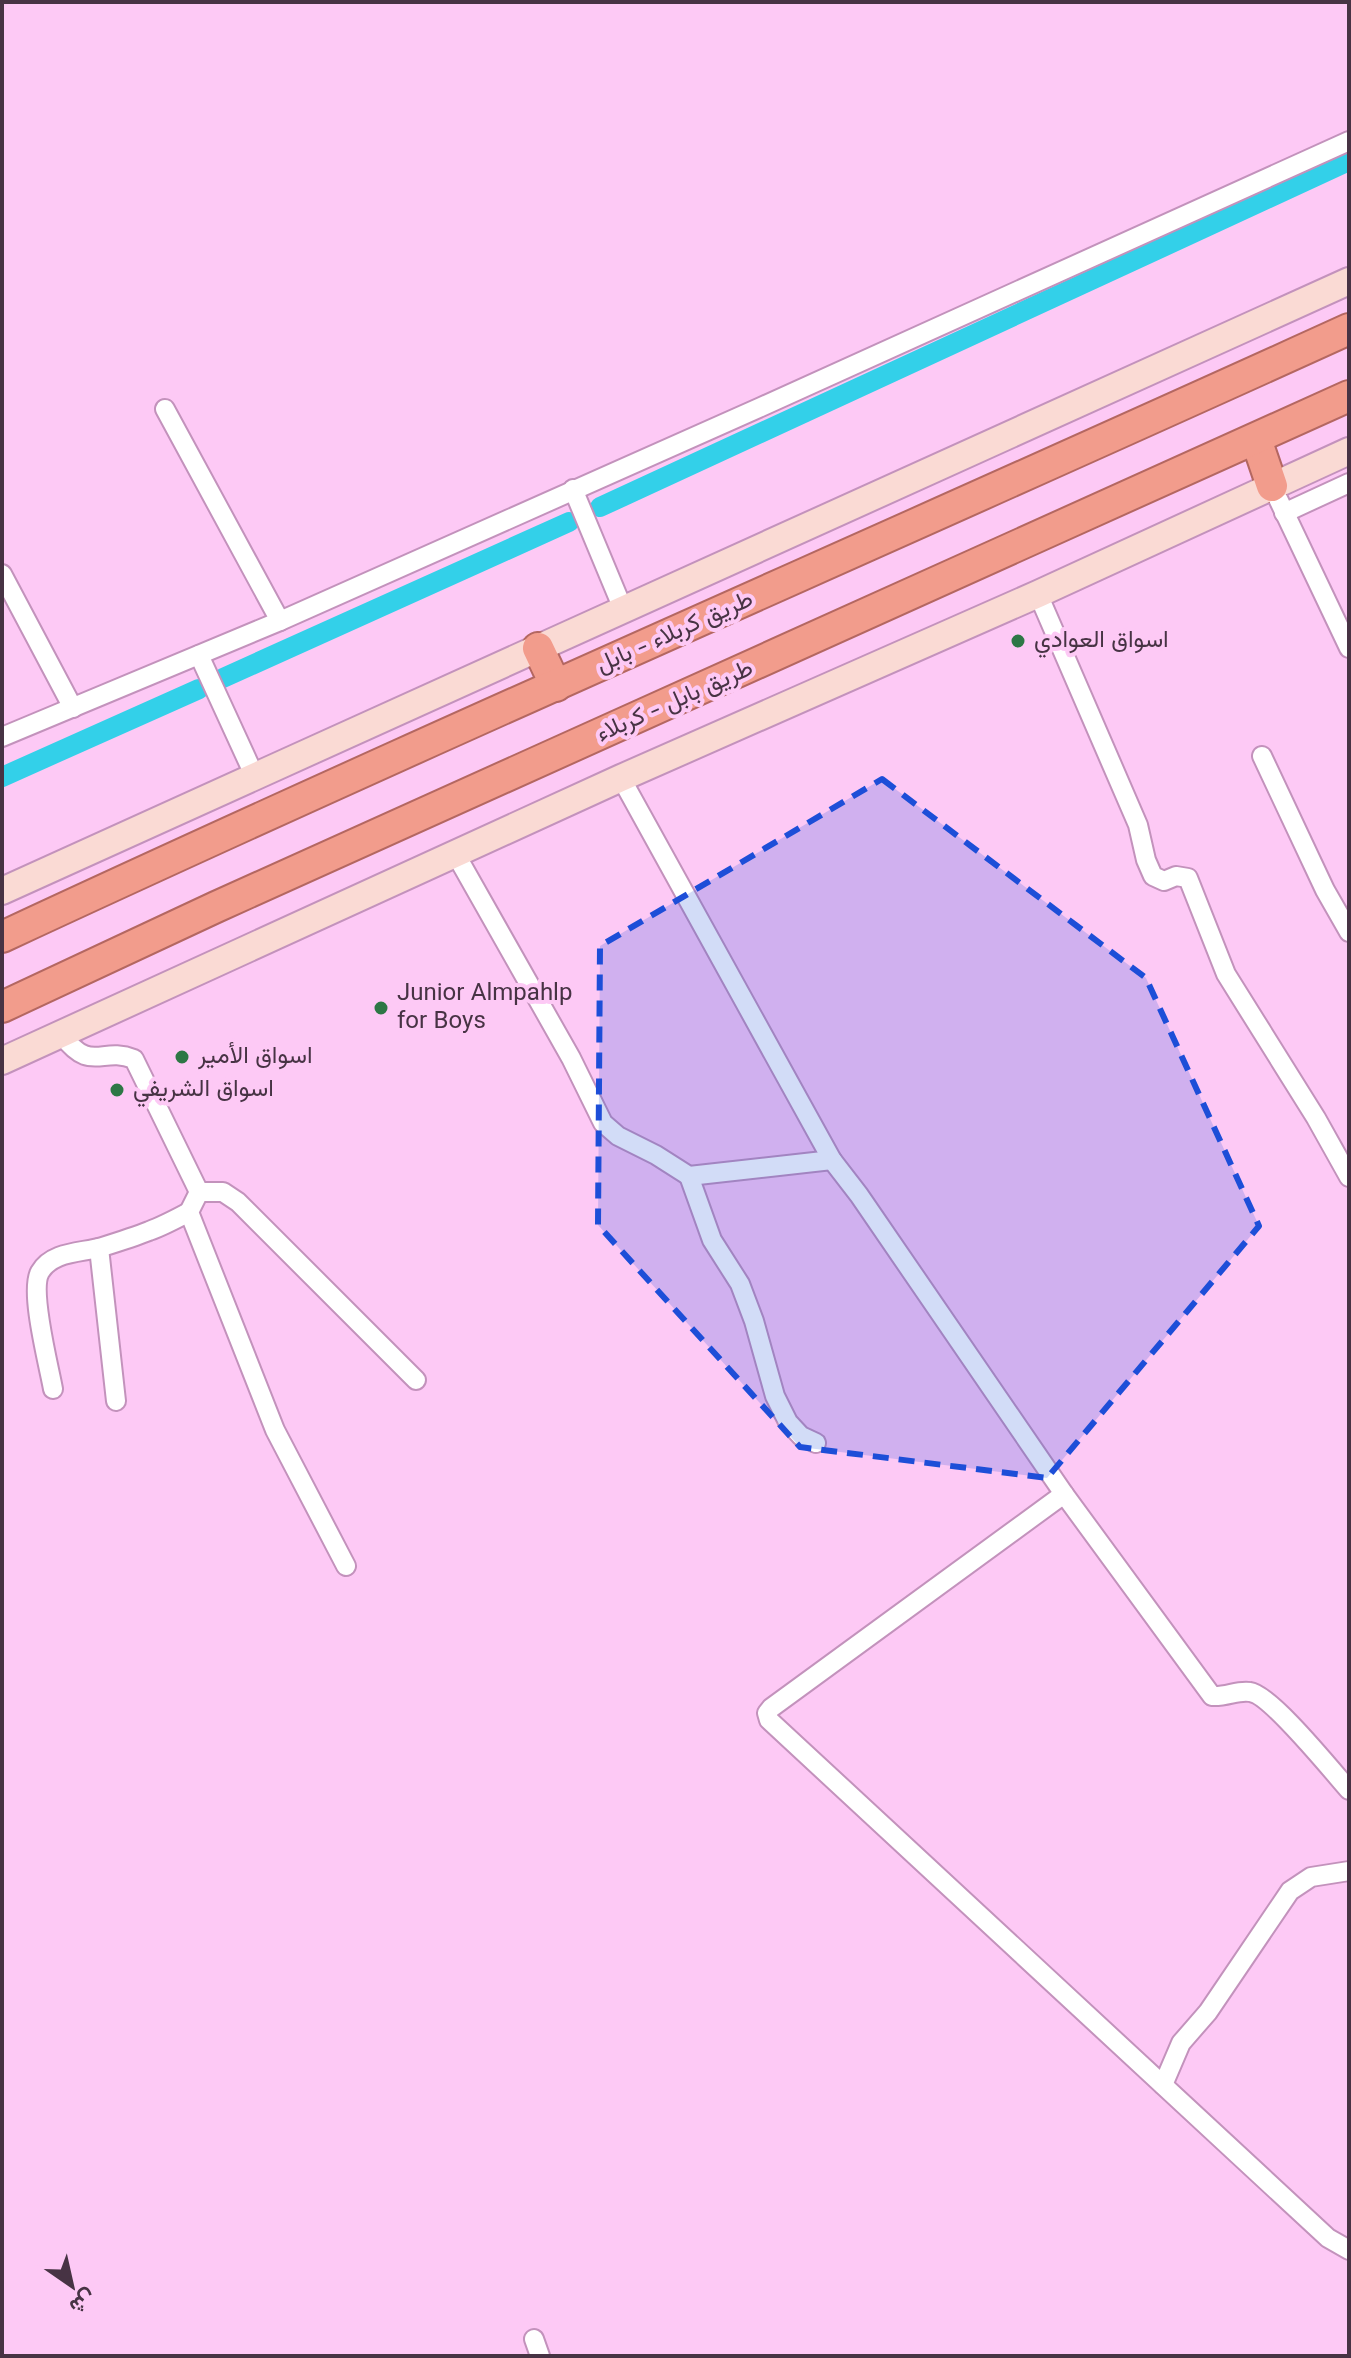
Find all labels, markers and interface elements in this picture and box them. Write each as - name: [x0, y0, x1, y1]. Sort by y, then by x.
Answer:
- street label: طريق كربلاء - بابل: [590, 581, 760, 685]
- place label: اسواق العوادي: [1034, 622, 1169, 660]
- marker: اسواق العوادي: [1009, 632, 1027, 650]
- street label: طريق بابل - كربلاء: [590, 650, 760, 754]
- place label: Junior Almpahlp for Boys: [397, 975, 572, 1041]
- marker: Junior Almpahlp for Boys: [372, 999, 390, 1017]
- place label: اسواق الأمير: [197, 1038, 313, 1076]
- marker: اسواق الأمير: [173, 1048, 191, 1066]
- place label: اسواق الشريفي: [133, 1071, 274, 1109]
- marker: اسواق الشريفي: [108, 1081, 126, 1099]
- north arrow: [32, 2246, 112, 2326]
- text: ش: [61, 2279, 103, 2322]

